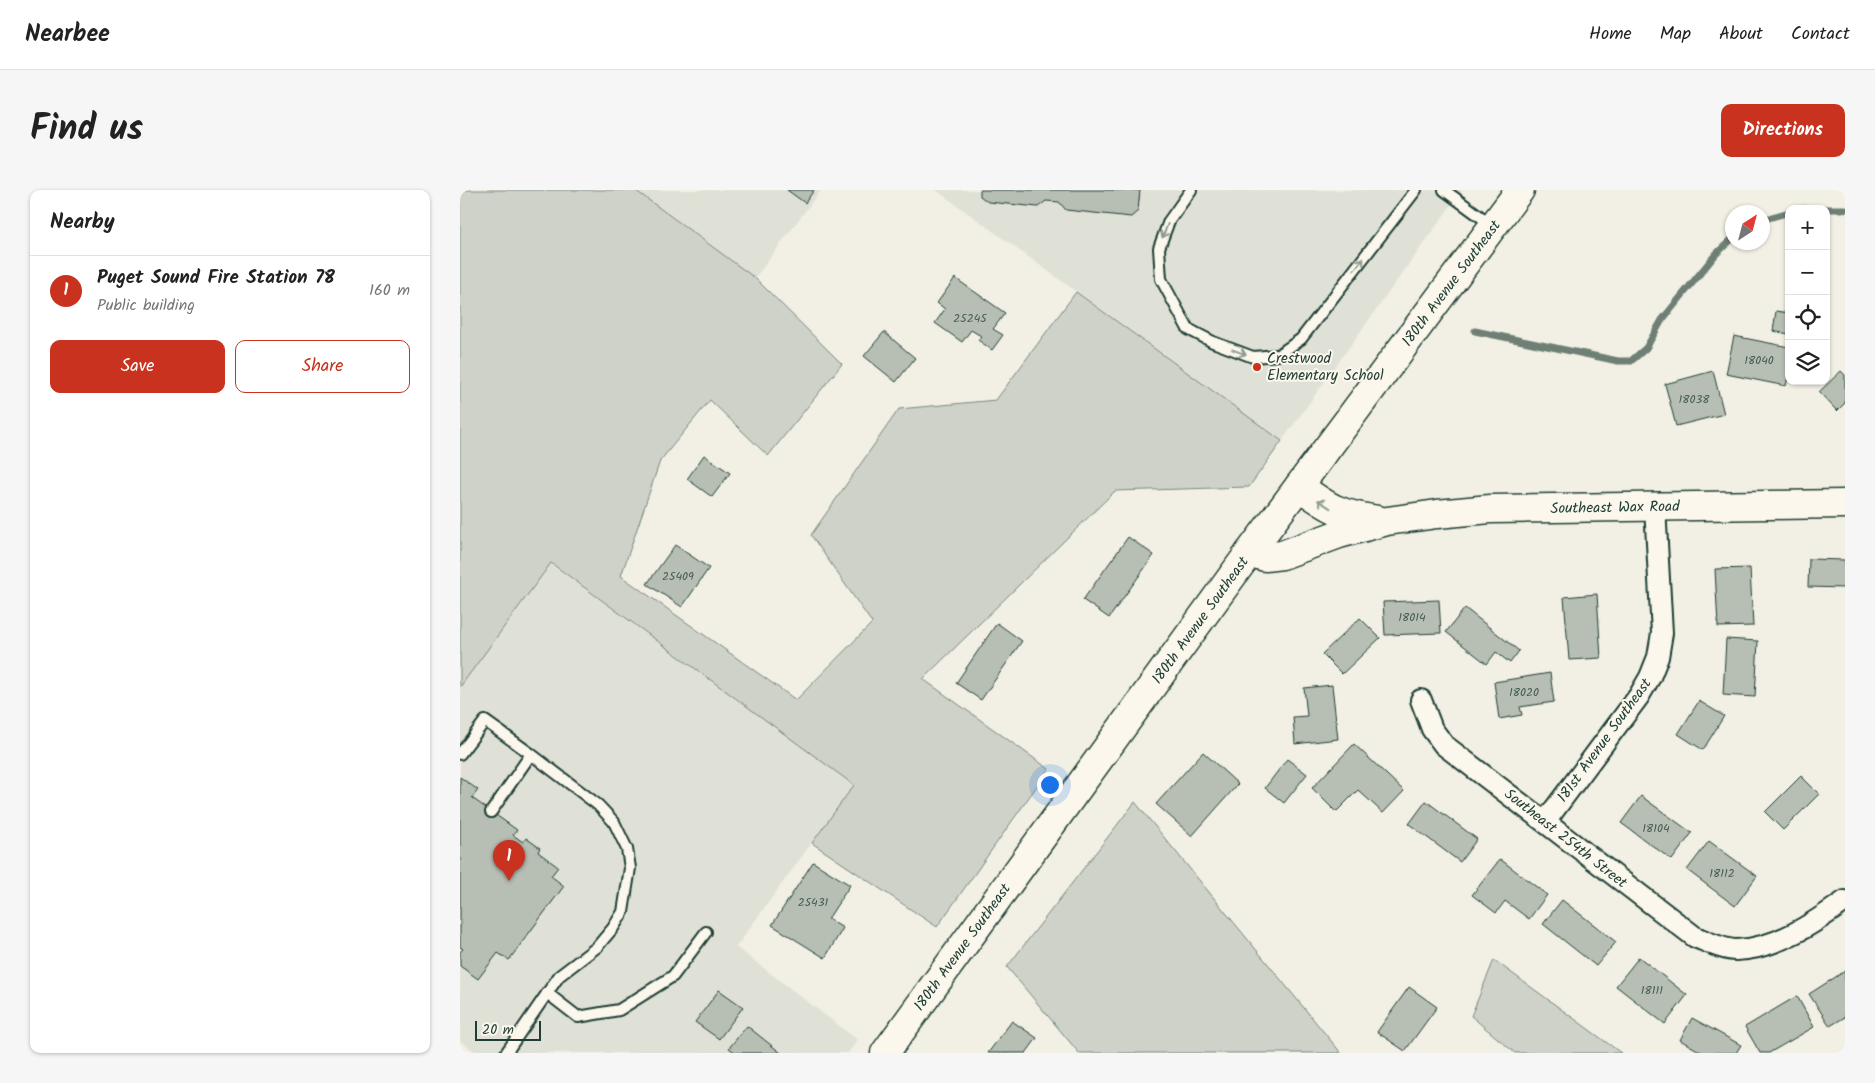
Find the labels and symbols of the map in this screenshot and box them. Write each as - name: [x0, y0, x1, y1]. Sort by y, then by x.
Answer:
- north arrow: [1725, 205, 1770, 250]
- street label: 180th Avenue Southeast: [1396, 215, 1508, 352]
- one-way arrow: [1160, 223, 1170, 238]
- one-way arrow: [1354, 257, 1364, 271]
- house number: 25245: [953, 309, 988, 328]
- place label: Crestwood Elementary School: [1267, 347, 1384, 388]
- one-way arrow: [1231, 348, 1247, 357]
- house number: 18040: [1744, 351, 1774, 370]
- marker: Crestwood Elementary School: [1251, 361, 1263, 373]
- house number: 18038: [1678, 390, 1710, 409]
- street label: Southeast Wax Road: [1550, 495, 1680, 521]
- one-way arrow: [1317, 499, 1331, 509]
- street label: 180th Avenue Southeast: [1146, 551, 1256, 690]
- house number: 25409: [662, 567, 694, 586]
- house number: 18014: [1398, 608, 1426, 627]
- street label: 181st Avenue Southeast: [1551, 673, 1658, 808]
- house number: 18020: [1509, 683, 1539, 702]
- your location: [1037, 772, 1063, 798]
- street label: Southeast 254th Street: [1499, 783, 1632, 895]
- house number: 18104: [1642, 819, 1670, 838]
- pin: 1: [493, 840, 525, 881]
- house number: 18112: [1709, 864, 1735, 883]
- street label: 180th Avenue Southeast: [908, 878, 1018, 1017]
- house number: 25431: [798, 893, 829, 912]
- house number: 18111: [1641, 981, 1663, 1000]
- scale bar: [475, 1018, 541, 1041]

